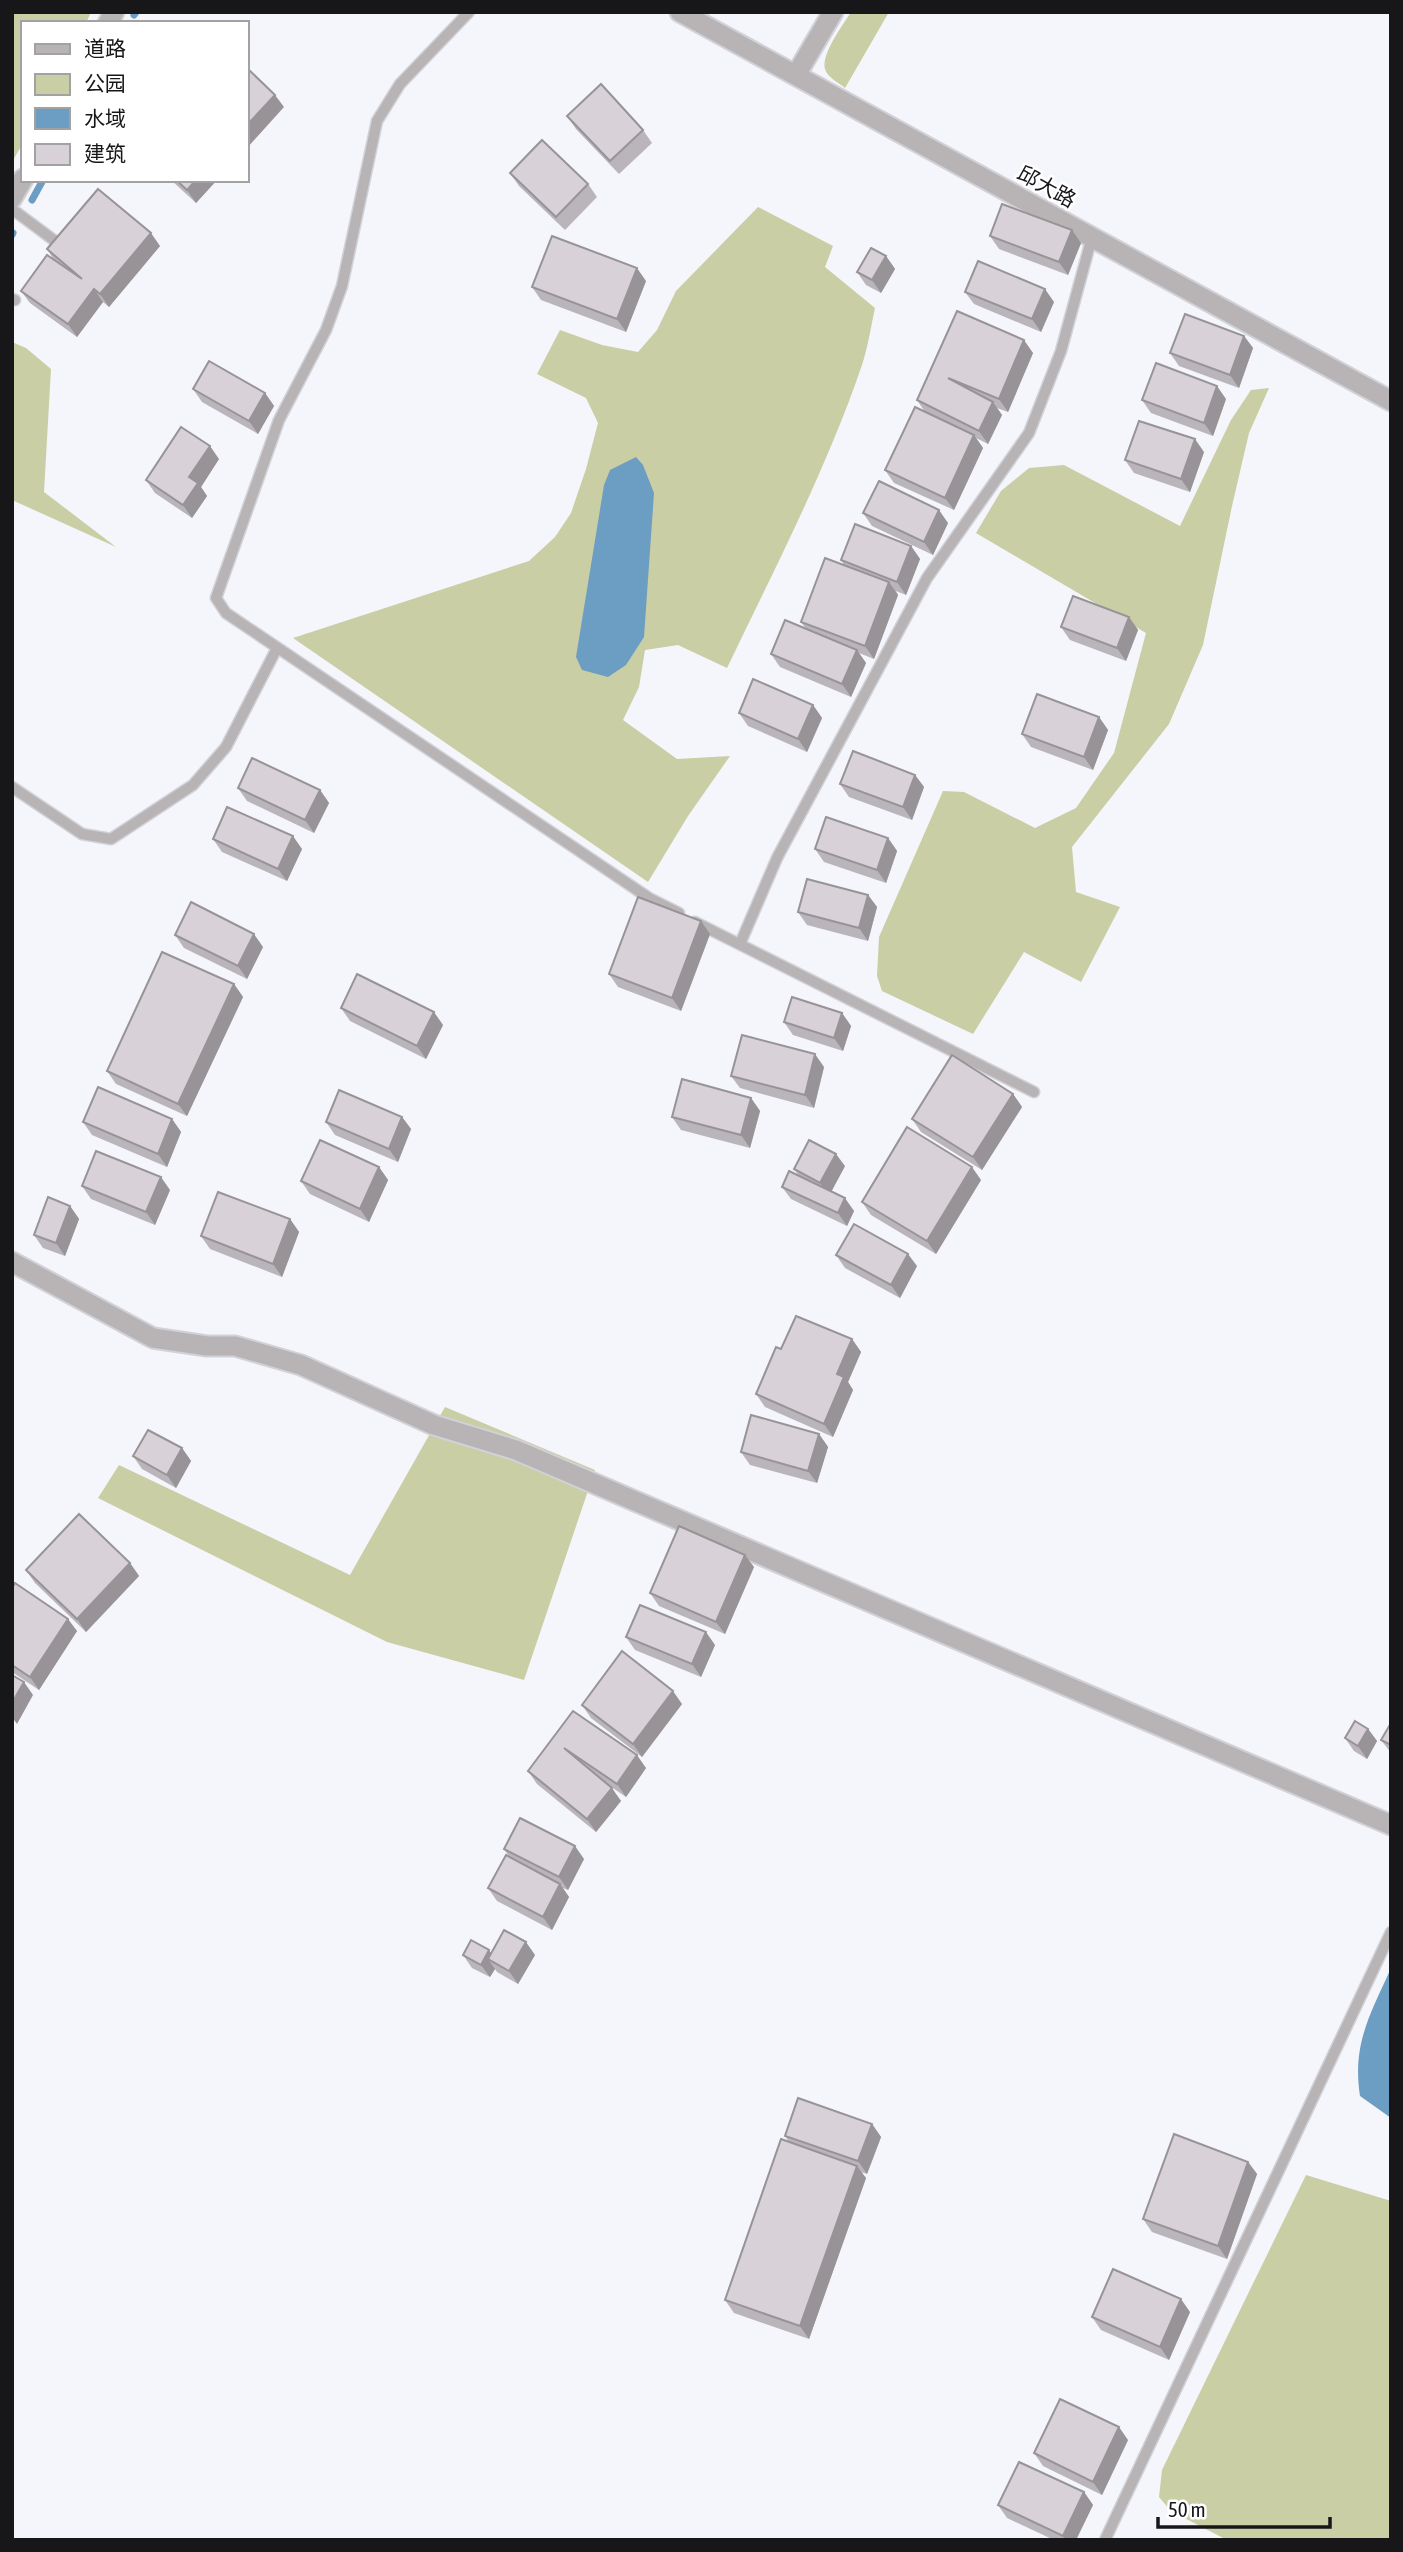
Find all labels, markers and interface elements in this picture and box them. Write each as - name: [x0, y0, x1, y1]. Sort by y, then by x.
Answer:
- legend: [21, 21, 248, 182]
- text: 道路: [84, 36, 126, 60]
- text: 公园: [84, 71, 126, 95]
- text: 水域: [84, 106, 126, 130]
- text: 建筑: [84, 141, 126, 165]
- street label: 邱大路: [1014, 160, 1080, 212]
- scale bar: [1158, 2486, 1330, 2530]
- text: 50 m: [1168, 2497, 1206, 2521]

